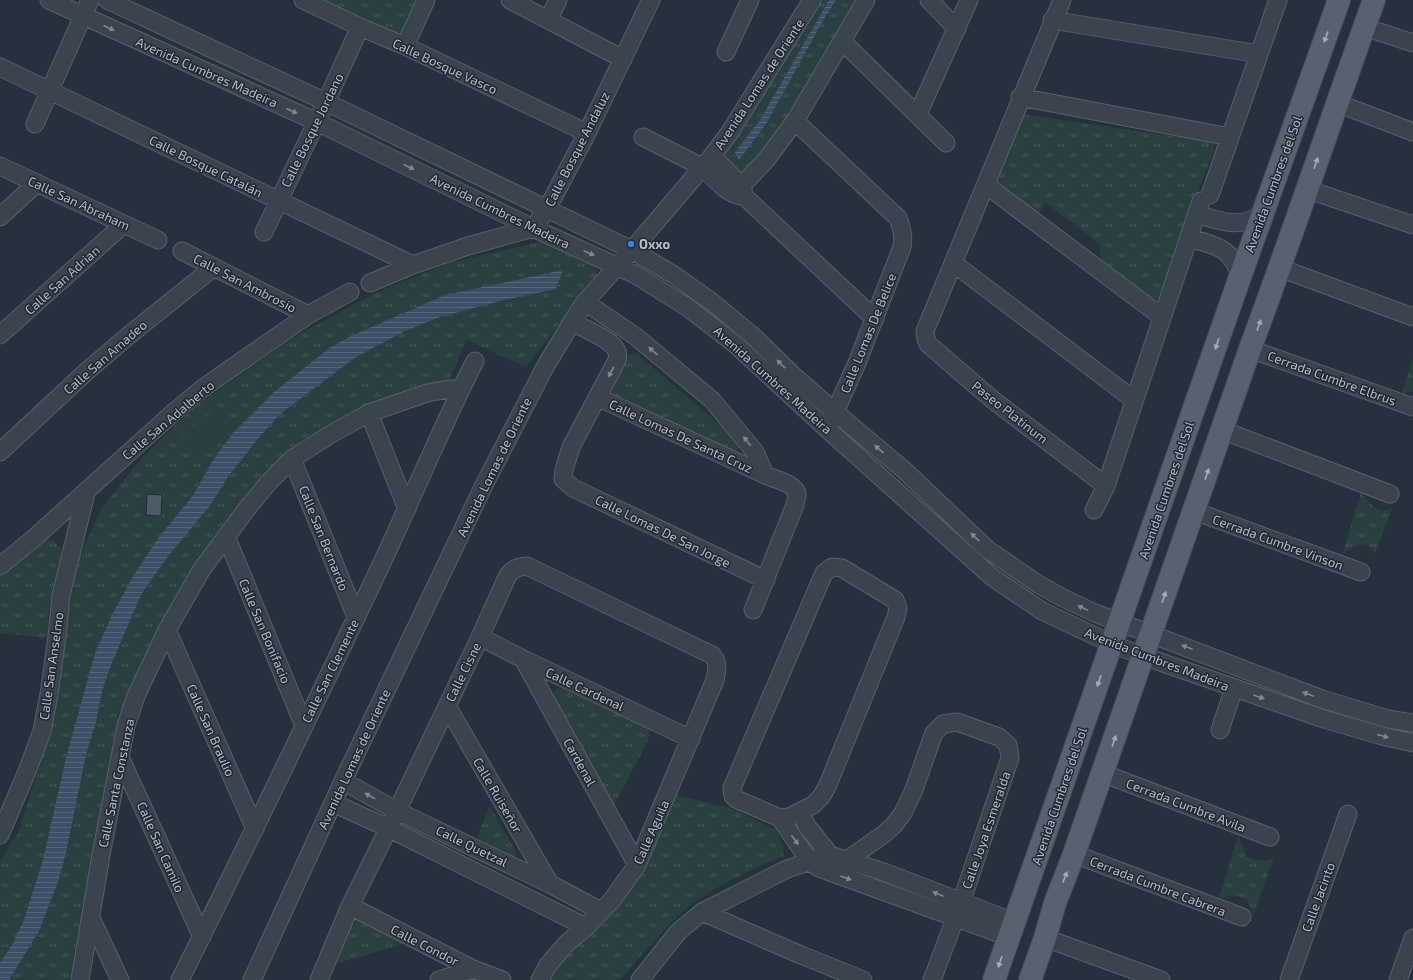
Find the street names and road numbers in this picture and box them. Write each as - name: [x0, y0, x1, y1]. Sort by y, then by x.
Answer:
- street label: Avenida Lomas de Oriente: [711, 16, 807, 152]
- street label: Avenida Cumbres Madeira: [134, 33, 280, 111]
- street label: Calle Bosque Vasco: [390, 35, 500, 97]
- street label: Calle Bosque Jordano: [277, 70, 347, 190]
- street label: Calle Bosque Andaluz: [541, 89, 613, 209]
- street label: Avenida Cumbres del Sol: [1241, 113, 1305, 255]
- street label: Calle Bosque Catalán: [147, 132, 265, 200]
- street label: Avenida Cumbres Madeira: [427, 170, 573, 252]
- street label: Calle San Abraham: [25, 172, 133, 234]
- street label: Calle San Adrian: [21, 242, 103, 318]
- street label: Calle San Ambrosio: [191, 250, 299, 316]
- street label: Calle Lomas De Belice: [837, 271, 899, 395]
- street label: Calle San Amadeo: [60, 316, 150, 398]
- street label: Avenida Cumbres Madeira: [711, 323, 835, 437]
- street label: Cerrada Cumbre Elbrus: [1265, 347, 1399, 409]
- street label: Calle San Adalberto: [119, 377, 217, 463]
- street label: Paseo Platinum: [969, 377, 1051, 447]
- street label: Avenida Lomas de Oriente: [453, 395, 535, 539]
- street label: Calle Lomas De Santa Cruz: [607, 396, 755, 476]
- street label: Avenida Cumbres del Sol: [1135, 419, 1197, 561]
- street label: Calle San Bernardo: [296, 483, 352, 593]
- street label: Calle Lomas De San Jorge: [593, 491, 733, 571]
- street label: Cerrada Cumbre Vinson: [1210, 511, 1346, 573]
- street label: Calle San Bonifacio: [236, 576, 294, 686]
- street label: Calle San Anselmo: [36, 611, 66, 721]
- street label: Calle San Clemente: [298, 617, 362, 725]
- street label: Avenida Cumbres Madeira: [1082, 624, 1232, 694]
- street label: Calle Cisne: [442, 640, 484, 704]
- street label: Calle Cardenal: [543, 664, 627, 714]
- street label: Calle San Braulio: [183, 681, 239, 779]
- street label: Avenida Lomas de Oriente: [314, 686, 394, 832]
- street label: Calle Santa Constanza: [95, 717, 137, 849]
- street label: Avenida Cumbres del Sol: [1028, 725, 1090, 867]
- street label: Cardenal: [560, 735, 600, 789]
- street label: Calle Ruiseñor: [470, 754, 526, 836]
- street label: Calle Joya Esmeralda: [958, 769, 1014, 891]
- street label: Cerrada Cumbre Avila: [1124, 775, 1248, 835]
- street label: Calle Aguila: [630, 797, 672, 867]
- street label: Calle San Camilo: [134, 799, 188, 895]
- street label: Calle Quetzal: [434, 822, 511, 870]
- street label: Cerrada Cumbre Cabrera: [1088, 853, 1228, 919]
- street label: Calle Jacinto: [1298, 860, 1338, 934]
- street label: Calle Condor: [388, 921, 462, 969]

